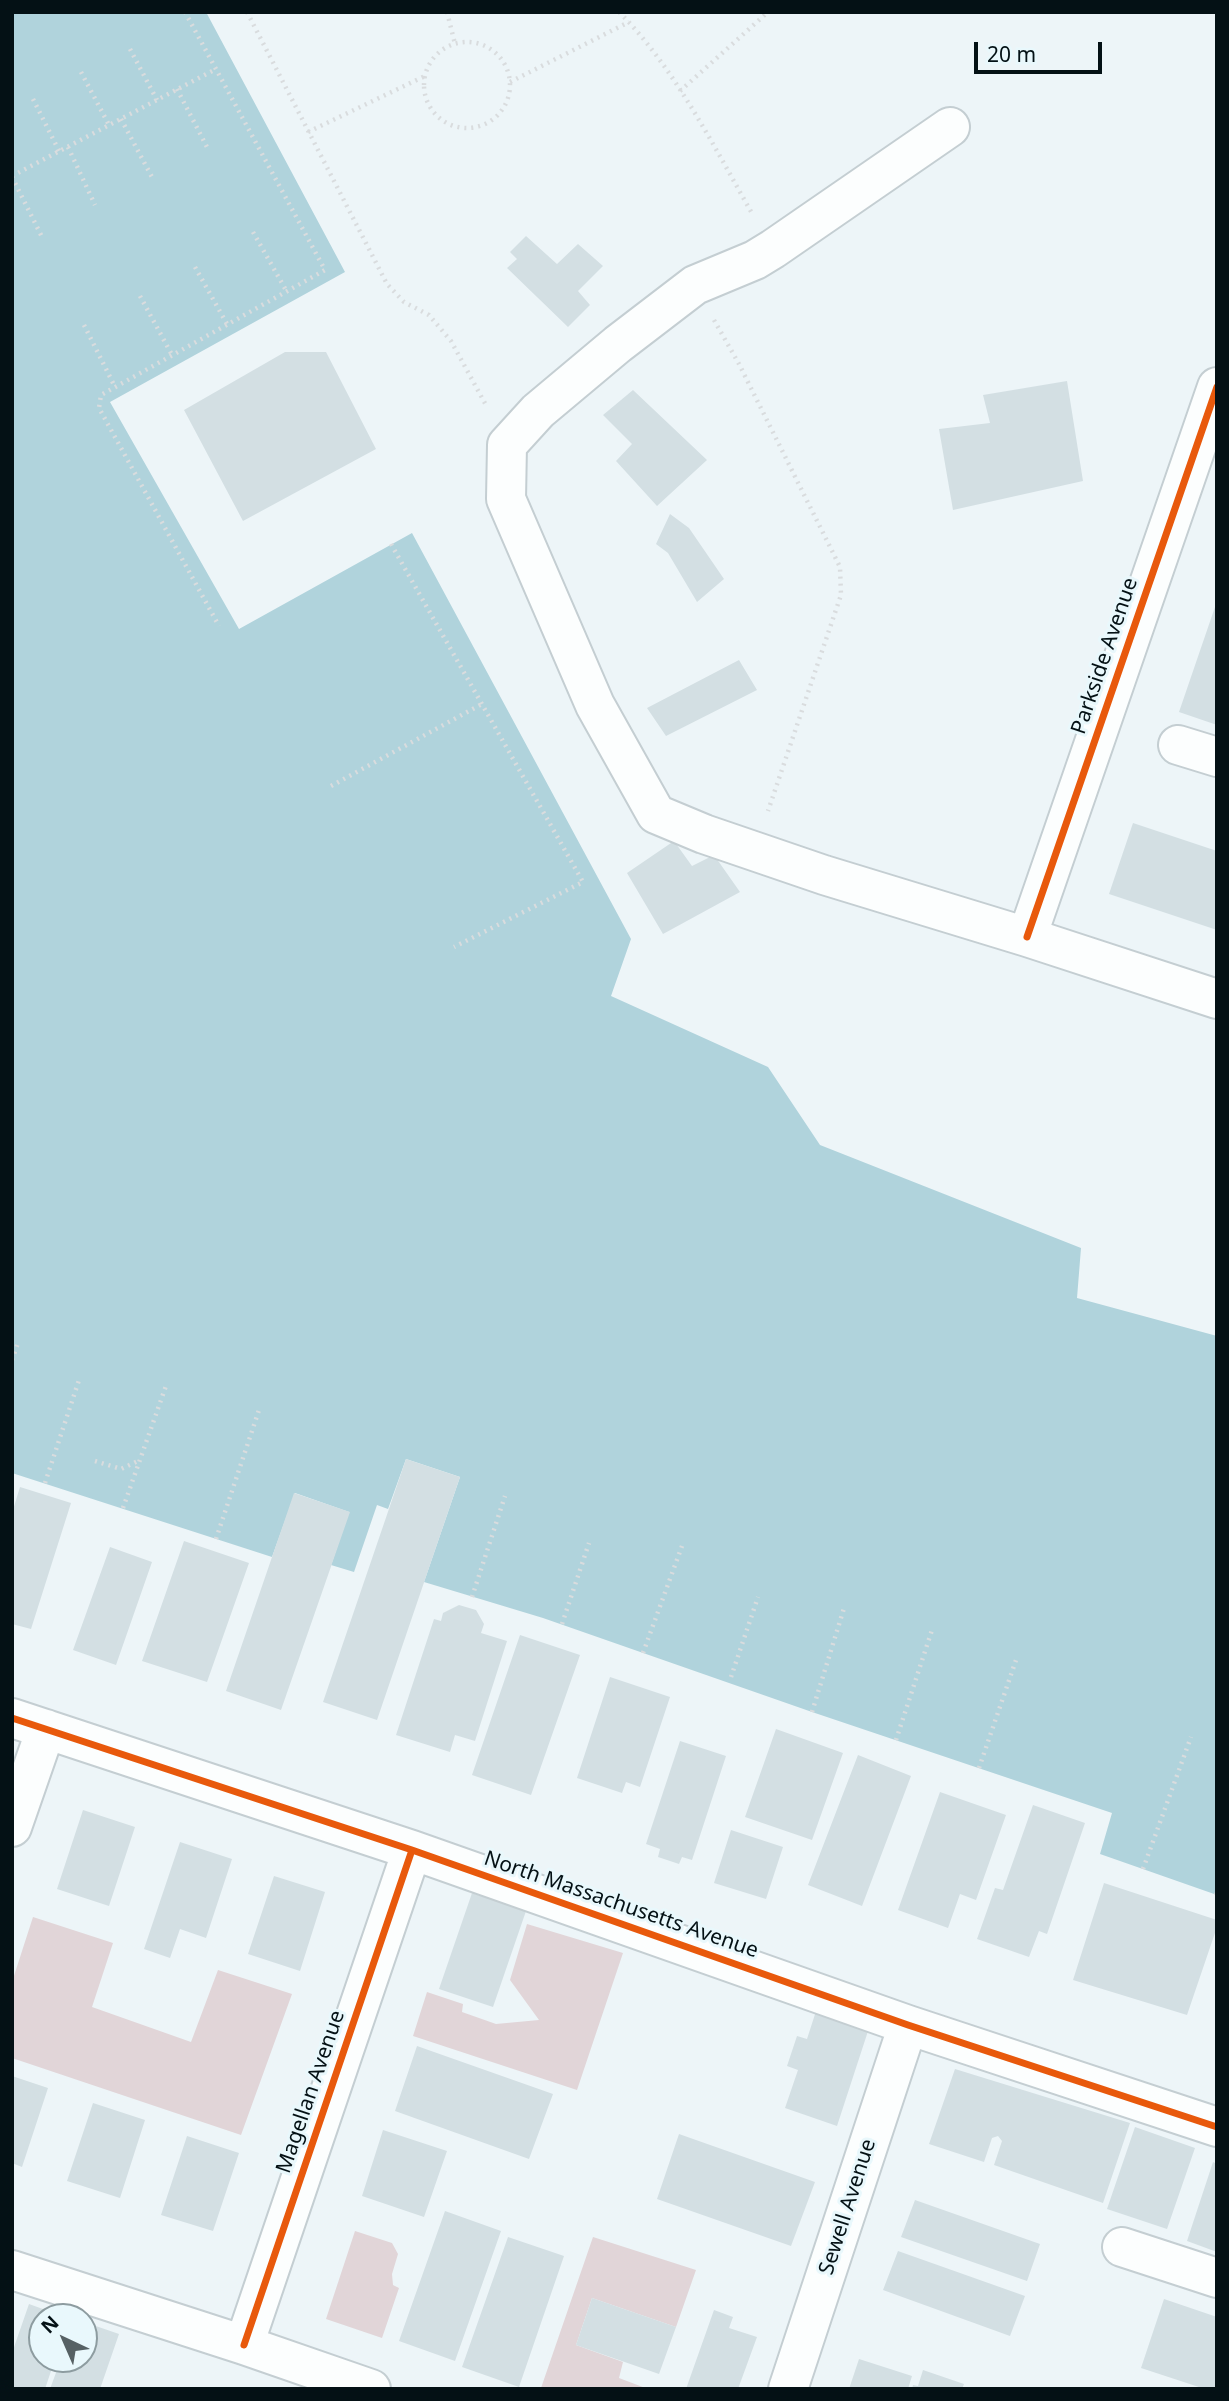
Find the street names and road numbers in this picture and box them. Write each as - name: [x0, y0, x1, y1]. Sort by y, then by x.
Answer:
- street label: Parkside Avenue: [1066, 574, 1144, 738]
- street label: North Massachusetts Avenue: [481, 1846, 761, 1964]
- street label: Magellan Avenue: [271, 2007, 351, 2177]
- street label: Sewell Avenue: [814, 2136, 882, 2278]

